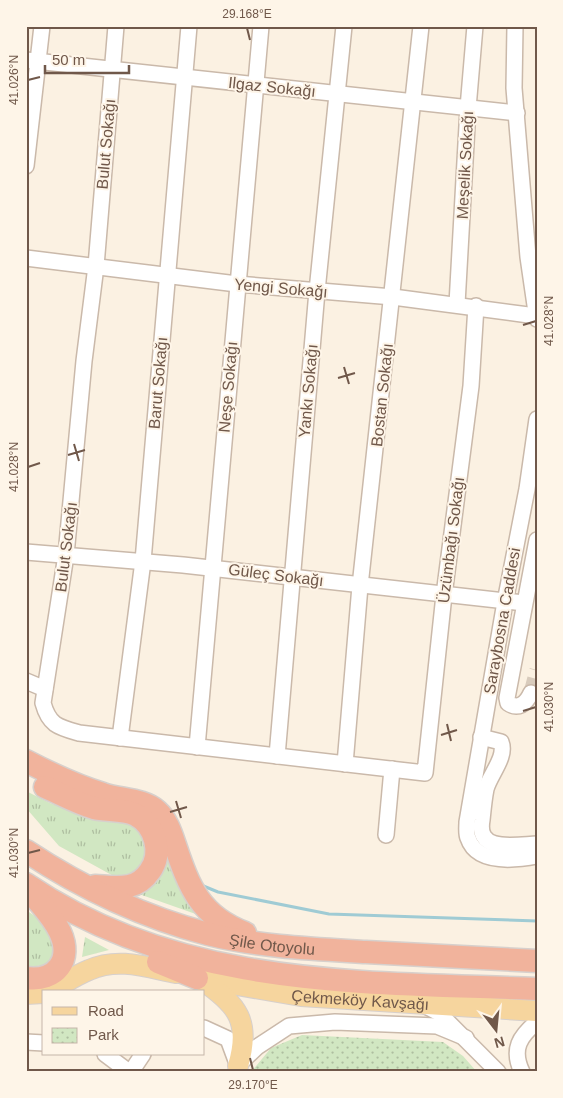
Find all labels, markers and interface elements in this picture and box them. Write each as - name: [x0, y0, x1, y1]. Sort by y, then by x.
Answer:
- text: 29.168°E: [222, 7, 272, 21]
- scale bar: [45, 42, 129, 74]
- text: 50 m: [52, 51, 85, 68]
- text: 41.026°N: [7, 55, 21, 105]
- street label: Ilgaz Sokağı: [227, 74, 317, 100]
- street label: Bulut Sokağı: [94, 98, 118, 190]
- street label: Meşelik Sokağı: [454, 110, 476, 220]
- street label: Yengi Sokağı: [234, 275, 328, 301]
- text: 41.028°N: [542, 296, 556, 346]
- street label: Barut Sokağı: [146, 336, 170, 430]
- street label: Neşe Sokağı: [216, 341, 240, 433]
- street label: Bostan Sokağı: [368, 342, 396, 448]
- street label: Yankı Sokağı: [295, 343, 321, 439]
- text: 41.028°N: [7, 442, 21, 492]
- street label: Üzümbağı Sokağı: [435, 476, 467, 604]
- street label: Bulut Sokağı: [52, 501, 80, 593]
- street label: Saraybosna Caddesi: [481, 546, 523, 696]
- street label: Güleç Sokağı: [227, 561, 325, 589]
- text: 41.030°N: [542, 682, 556, 732]
- text: 41.030°N: [7, 828, 21, 878]
- street label: Şile Otoyolu: [228, 930, 316, 957]
- street label: Çekmeköy Kavşağı: [290, 986, 430, 1013]
- legend: [42, 990, 205, 1056]
- text: Road: [88, 1002, 124, 1019]
- north arrow: [470, 1006, 520, 1056]
- text: Park: [88, 1026, 119, 1043]
- text: N: [493, 1033, 507, 1052]
- text: 29.170°E: [228, 1078, 278, 1092]

